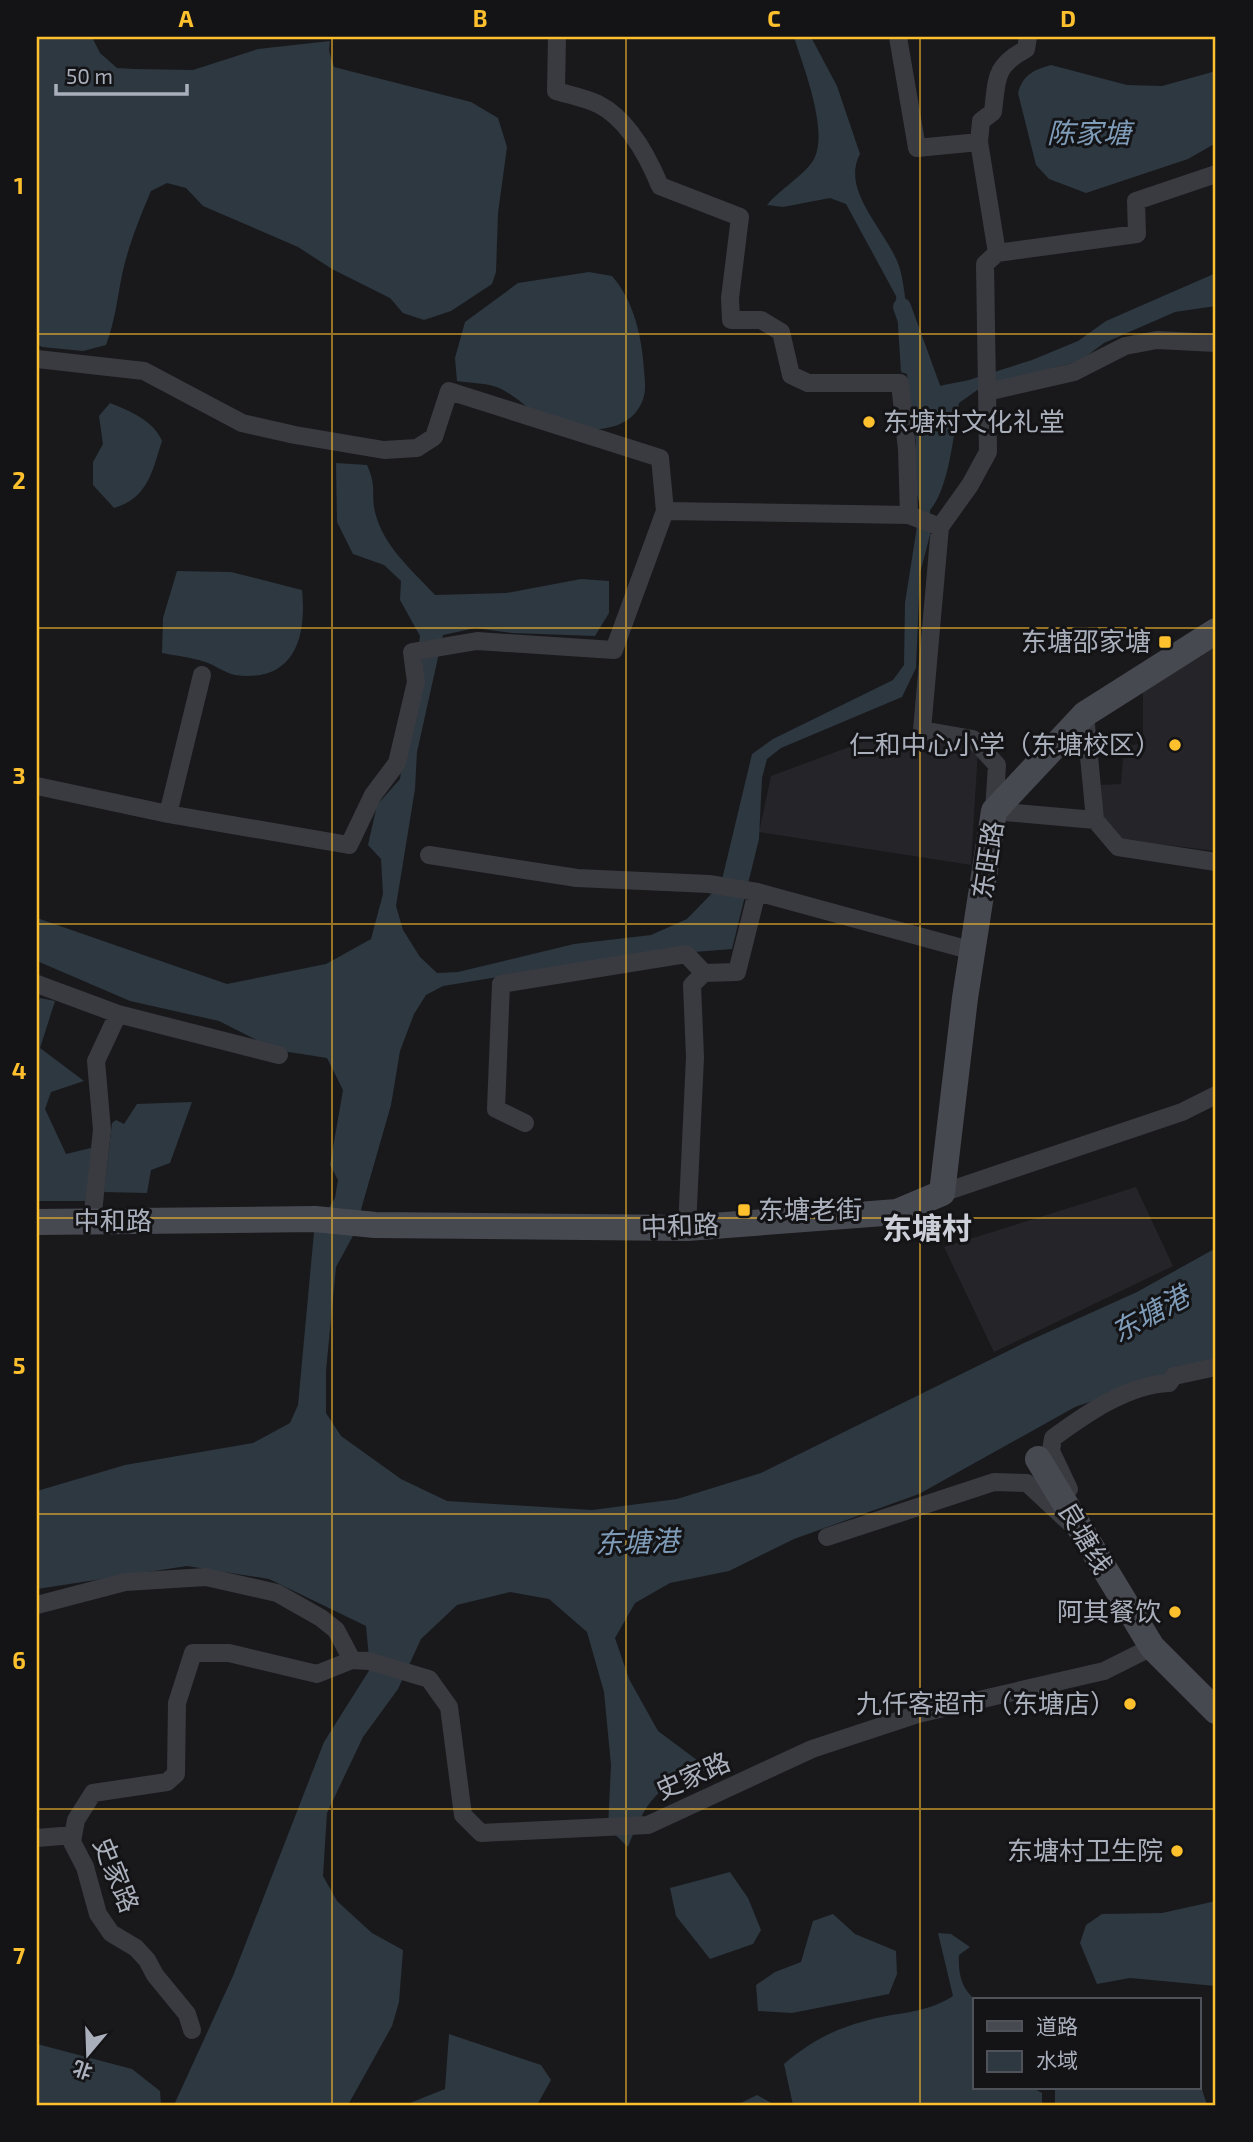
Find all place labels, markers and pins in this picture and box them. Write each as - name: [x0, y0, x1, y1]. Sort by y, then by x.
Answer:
- place label: 东塘村文化礼堂: [883, 405, 1065, 436]
- marker: 东塘村文化礼堂: [861, 414, 877, 430]
- place label: 东塘邵家塘: [1021, 625, 1151, 656]
- marker: 东塘邵家塘: [1157, 634, 1173, 650]
- place label: 仁和中心小学（东塘校区）: [849, 728, 1161, 759]
- marker: 仁和中心小学（东塘校区）: [1167, 737, 1183, 753]
- place label: 东塘老街: [758, 1193, 862, 1224]
- marker: 东塘老街: [736, 1202, 752, 1218]
- place label: 阿其餐饮: [1057, 1595, 1161, 1626]
- marker: 阿其餐饮: [1167, 1604, 1183, 1620]
- place label: 九仟客超市（东塘店）: [856, 1687, 1116, 1718]
- marker: 九仟客超市（东塘店）: [1122, 1696, 1138, 1712]
- place label: 东塘村卫生院: [1007, 1834, 1163, 1865]
- marker: 东塘村卫生院: [1169, 1843, 1185, 1859]

